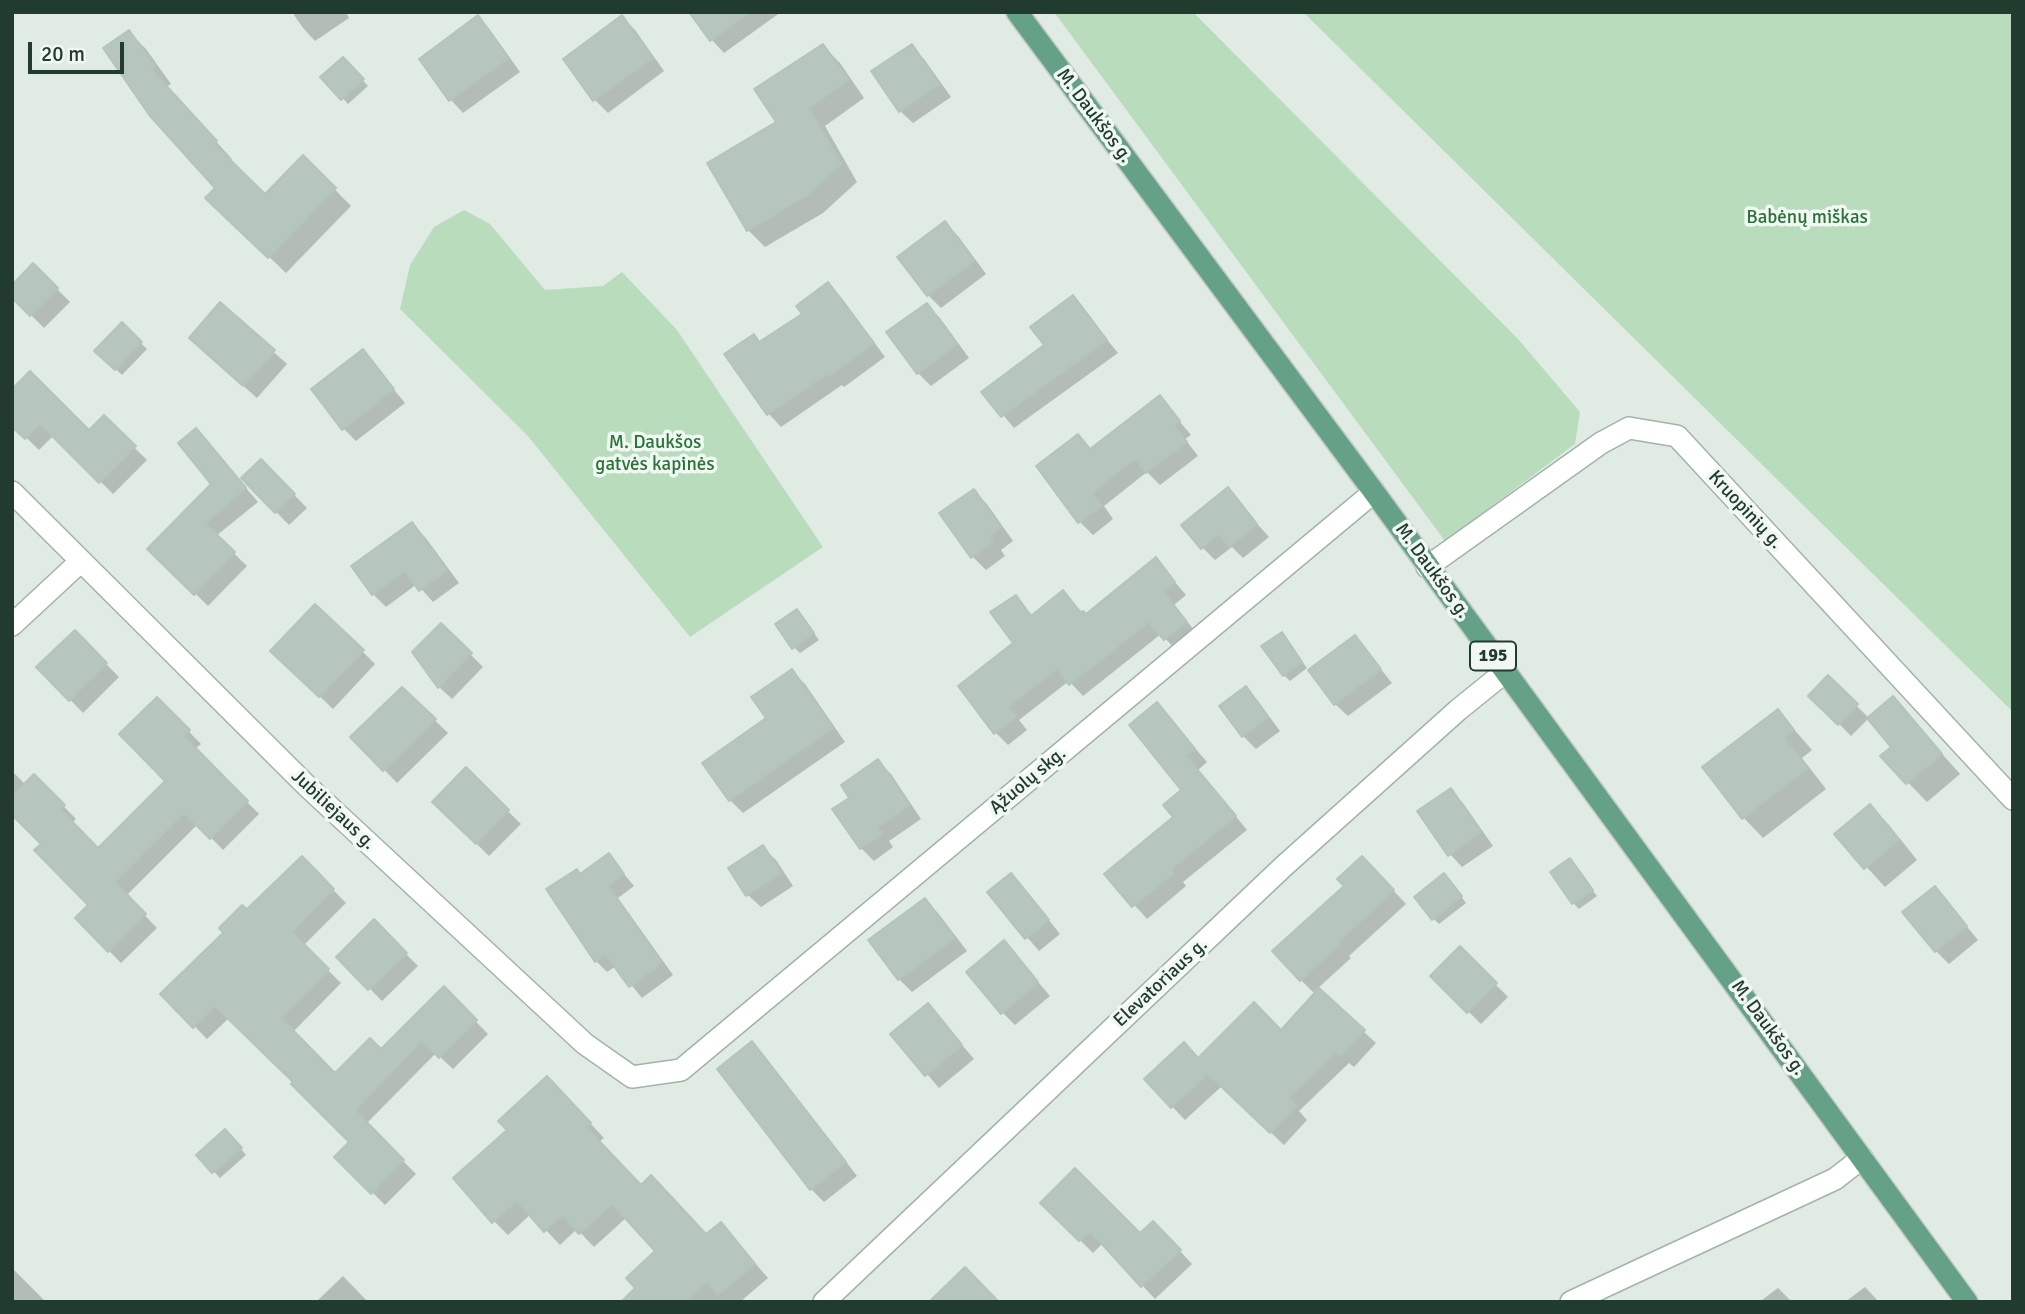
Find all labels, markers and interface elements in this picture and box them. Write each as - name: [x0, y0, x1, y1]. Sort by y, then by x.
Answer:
- scale bar: [32, 28, 128, 72]
- text: 20 m: [41, 41, 85, 67]
- street label: M. Daukšos g.: [1051, 64, 1137, 168]
- park label: Babėnų miškas: [1746, 207, 1868, 229]
- park label: M. Daukšos gatvės kapinės: [595, 432, 715, 476]
- street label: Kruopinių g.: [1703, 466, 1787, 554]
- street label: M. Daukšos g.: [1390, 519, 1474, 623]
- road number: 195: [1470, 642, 1516, 670]
- street label: Ąžuolų skg.: [985, 742, 1071, 820]
- street label: Jubiliejaus g.: [286, 765, 380, 855]
- street label: Elevatoriaus g.: [1109, 934, 1213, 1032]
- street label: M. Daukšos g.: [1726, 976, 1810, 1080]

